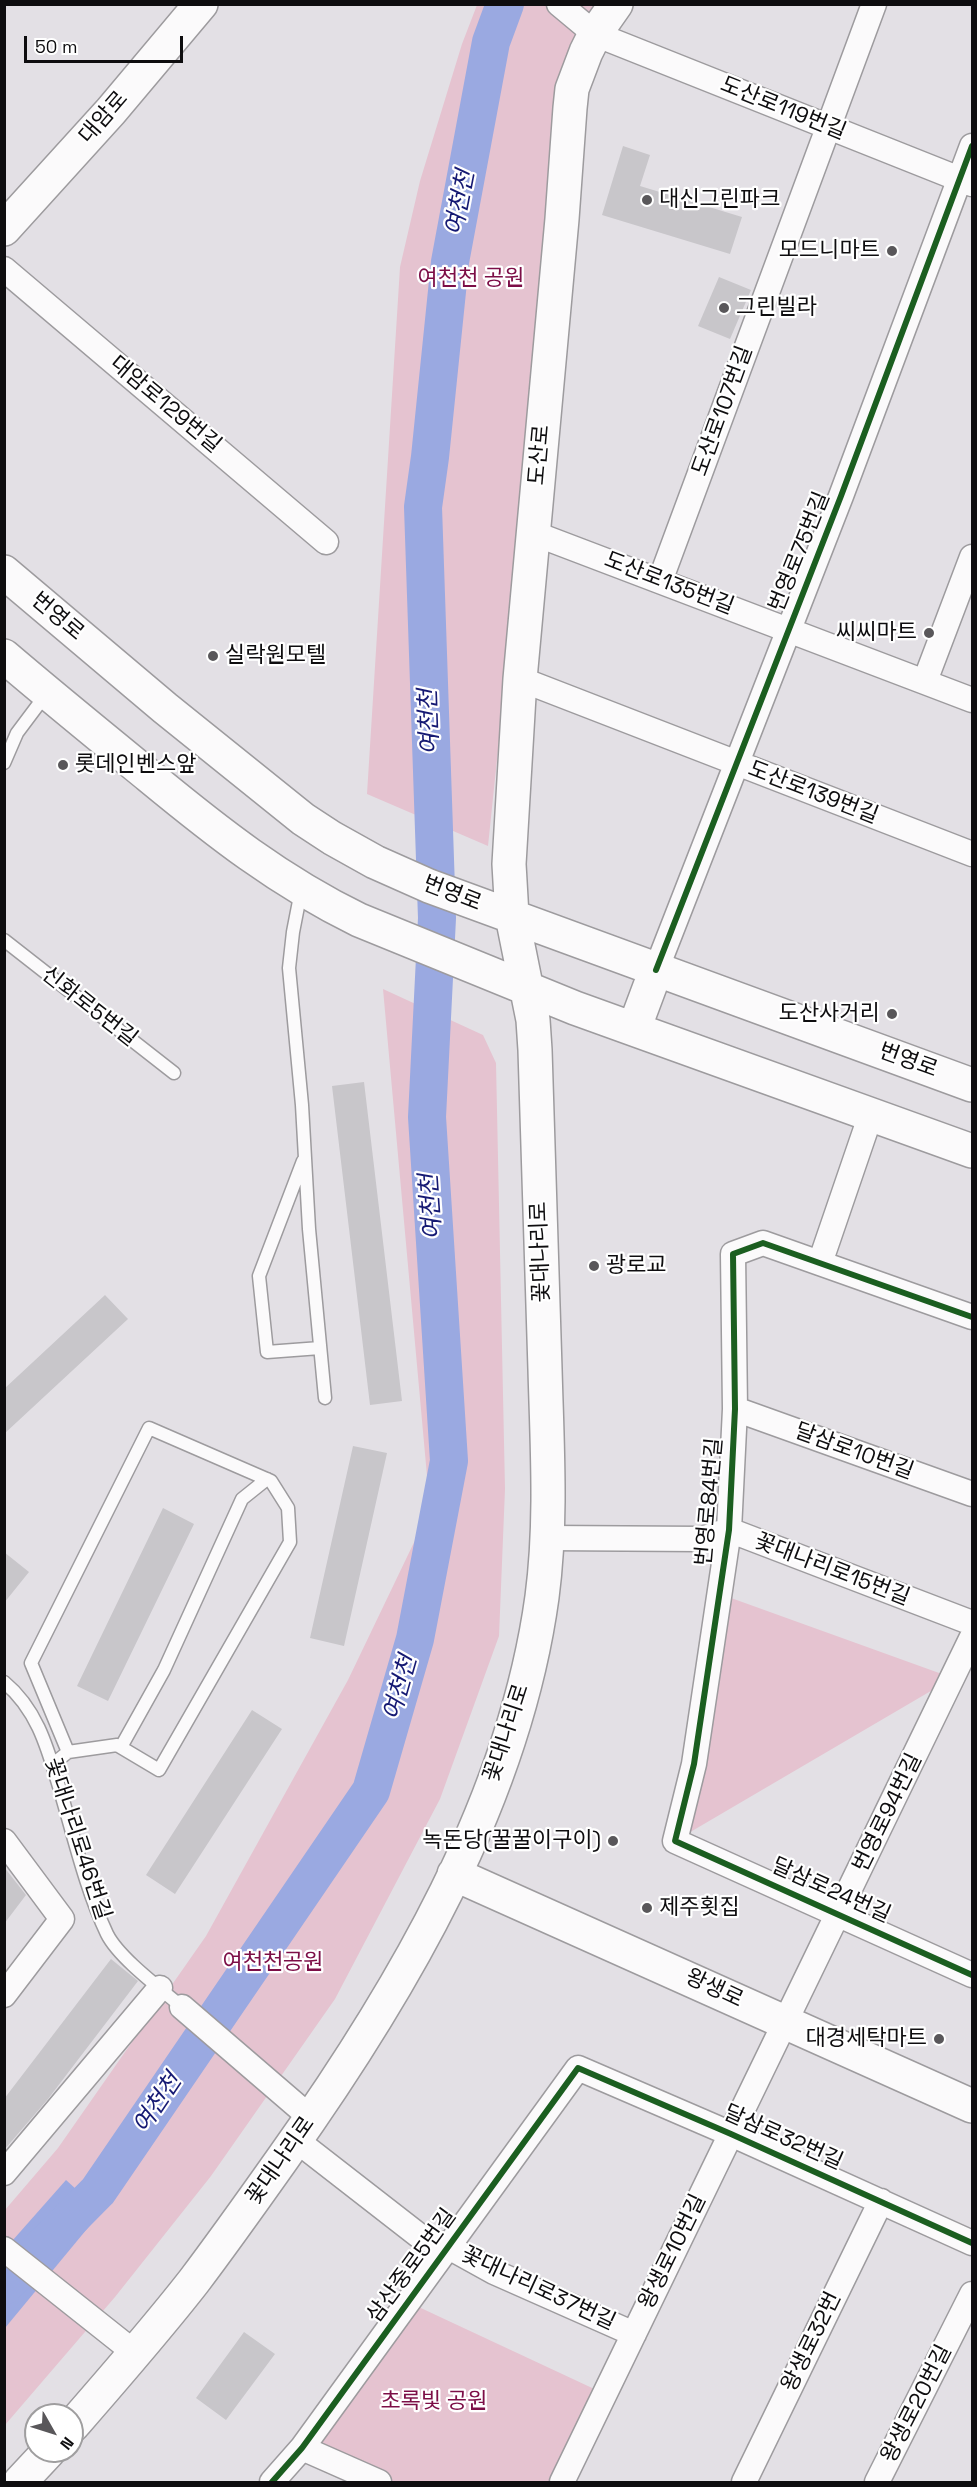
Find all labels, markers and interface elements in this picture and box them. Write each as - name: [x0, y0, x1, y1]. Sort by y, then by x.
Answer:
- scale bar: [27, 24, 186, 62]
- text: 50 m: [35, 35, 77, 58]
- street label: 도산로119번길: [716, 72, 850, 146]
- street label: 대암로: [74, 86, 134, 150]
- water label: 여천천: [441, 168, 481, 238]
- place label: 대신그린파크: [659, 187, 780, 213]
- marker: 대신그린파크: [640, 193, 654, 207]
- place label: 모드니마트: [779, 238, 880, 264]
- marker: 모드니마트: [885, 244, 899, 258]
- park label: 여천천 공원: [418, 266, 524, 292]
- place label: 그린빌라: [736, 295, 817, 321]
- marker: 그린빌라: [717, 301, 731, 315]
- street label: 도산로107번길: [687, 342, 759, 480]
- street label: 대암로129번길: [104, 351, 226, 459]
- street label: 도산로: [524, 424, 556, 486]
- street label: 번영로75번길: [764, 488, 836, 616]
- street label: 도산로135번길: [600, 547, 738, 621]
- street label: 번영로: [25, 587, 89, 647]
- place label: 씨씨마트: [836, 620, 917, 646]
- marker: 씨씨마트: [922, 626, 936, 640]
- place label: 실락원모텔: [225, 643, 326, 669]
- marker: 실락원모텔: [206, 649, 220, 663]
- water label: 여천천: [414, 688, 446, 756]
- place label: 롯데인벤스앞: [75, 752, 196, 778]
- street label: 도산로139번길: [744, 756, 882, 830]
- marker: 롯데인벤스앞: [56, 758, 70, 772]
- street label: 번영로: [419, 871, 485, 917]
- street label: 신화로5번길: [36, 961, 142, 1053]
- place label: 도산사거리: [779, 1001, 880, 1027]
- marker: 도산사거리: [885, 1007, 899, 1021]
- street label: 번영로: [875, 1038, 941, 1084]
- water label: 여천천: [415, 1173, 449, 1241]
- street label: 꽃대나리로: [526, 1201, 556, 1303]
- place label: 광로교: [606, 1253, 667, 1279]
- marker: 광로교: [587, 1259, 601, 1273]
- street label: 달삼로10번길: [791, 1418, 917, 1486]
- street label: 번영로84번길: [691, 1437, 729, 1567]
- street label: 꽃대나리로15번길: [751, 1528, 913, 1612]
- water label: 여천천: [378, 1652, 424, 1724]
- street label: 꽃대나리로: [479, 1681, 535, 1785]
- street label: 번영로94번길: [848, 1750, 928, 1876]
- street label: 꽃대나리로46번길: [38, 1755, 116, 1923]
- place label: 녹돈당(꿀꿀이구이): [422, 1828, 601, 1854]
- marker: 녹돈당(꿀꿀이구이): [606, 1834, 620, 1848]
- street label: 달삼로24번길: [767, 1853, 895, 1929]
- place label: 제주횟집: [659, 1895, 740, 1921]
- marker: 제주횟집: [640, 1901, 654, 1915]
- park label: 여천천공원: [222, 1950, 324, 1976]
- street label: 왕생로: [681, 1964, 747, 2014]
- place label: 대경세탁마트: [806, 2026, 927, 2052]
- marker: 대경세탁마트: [932, 2032, 946, 2046]
- water label: 여천천: [128, 2068, 188, 2140]
- street label: 달삼로32번길: [719, 2100, 847, 2176]
- street label: 꽃대나리로: [241, 2112, 321, 2210]
- street label: 왕생로10번길: [634, 2190, 712, 2314]
- street label: 삼산중로5번길: [362, 2204, 462, 2328]
- street label: 꽃대나리로37번길: [457, 2242, 619, 2336]
- street label: 왕생로32번: [777, 2288, 847, 2396]
- street label: 왕생로20번길: [876, 2341, 958, 2467]
- park label: 초록빛 공원: [381, 2389, 487, 2415]
- north arrow: [24, 2403, 84, 2463]
- text: N: [55, 2433, 78, 2454]

